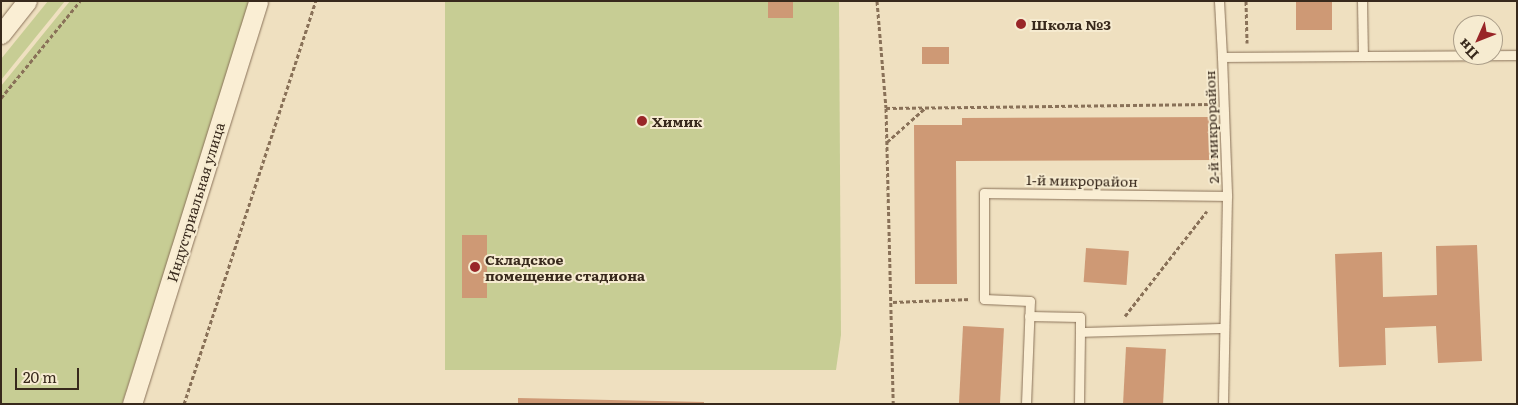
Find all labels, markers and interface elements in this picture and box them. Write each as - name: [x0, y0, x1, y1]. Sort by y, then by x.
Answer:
- north arrow: [1453, 15, 1503, 65]
- place label: Школа №3: [1031, 16, 1111, 32]
- marker: Школа №3: [1015, 18, 1027, 30]
- text: Пн: [1453, 35, 1483, 65]
- street label: 2-й микрорайон: [1201, 70, 1221, 184]
- place label: Химик: [652, 113, 702, 129]
- marker: Химик: [636, 115, 648, 127]
- street label: Индустриальная улица: [163, 120, 227, 284]
- street label: 1-й микрорайон: [1026, 171, 1138, 189]
- place label: Складское помещение стадиона: [485, 251, 645, 284]
- marker: Складское помещение стадиона: [469, 261, 481, 273]
- scale bar: [18, 358, 81, 390]
- text: 20 m: [23, 365, 57, 388]

